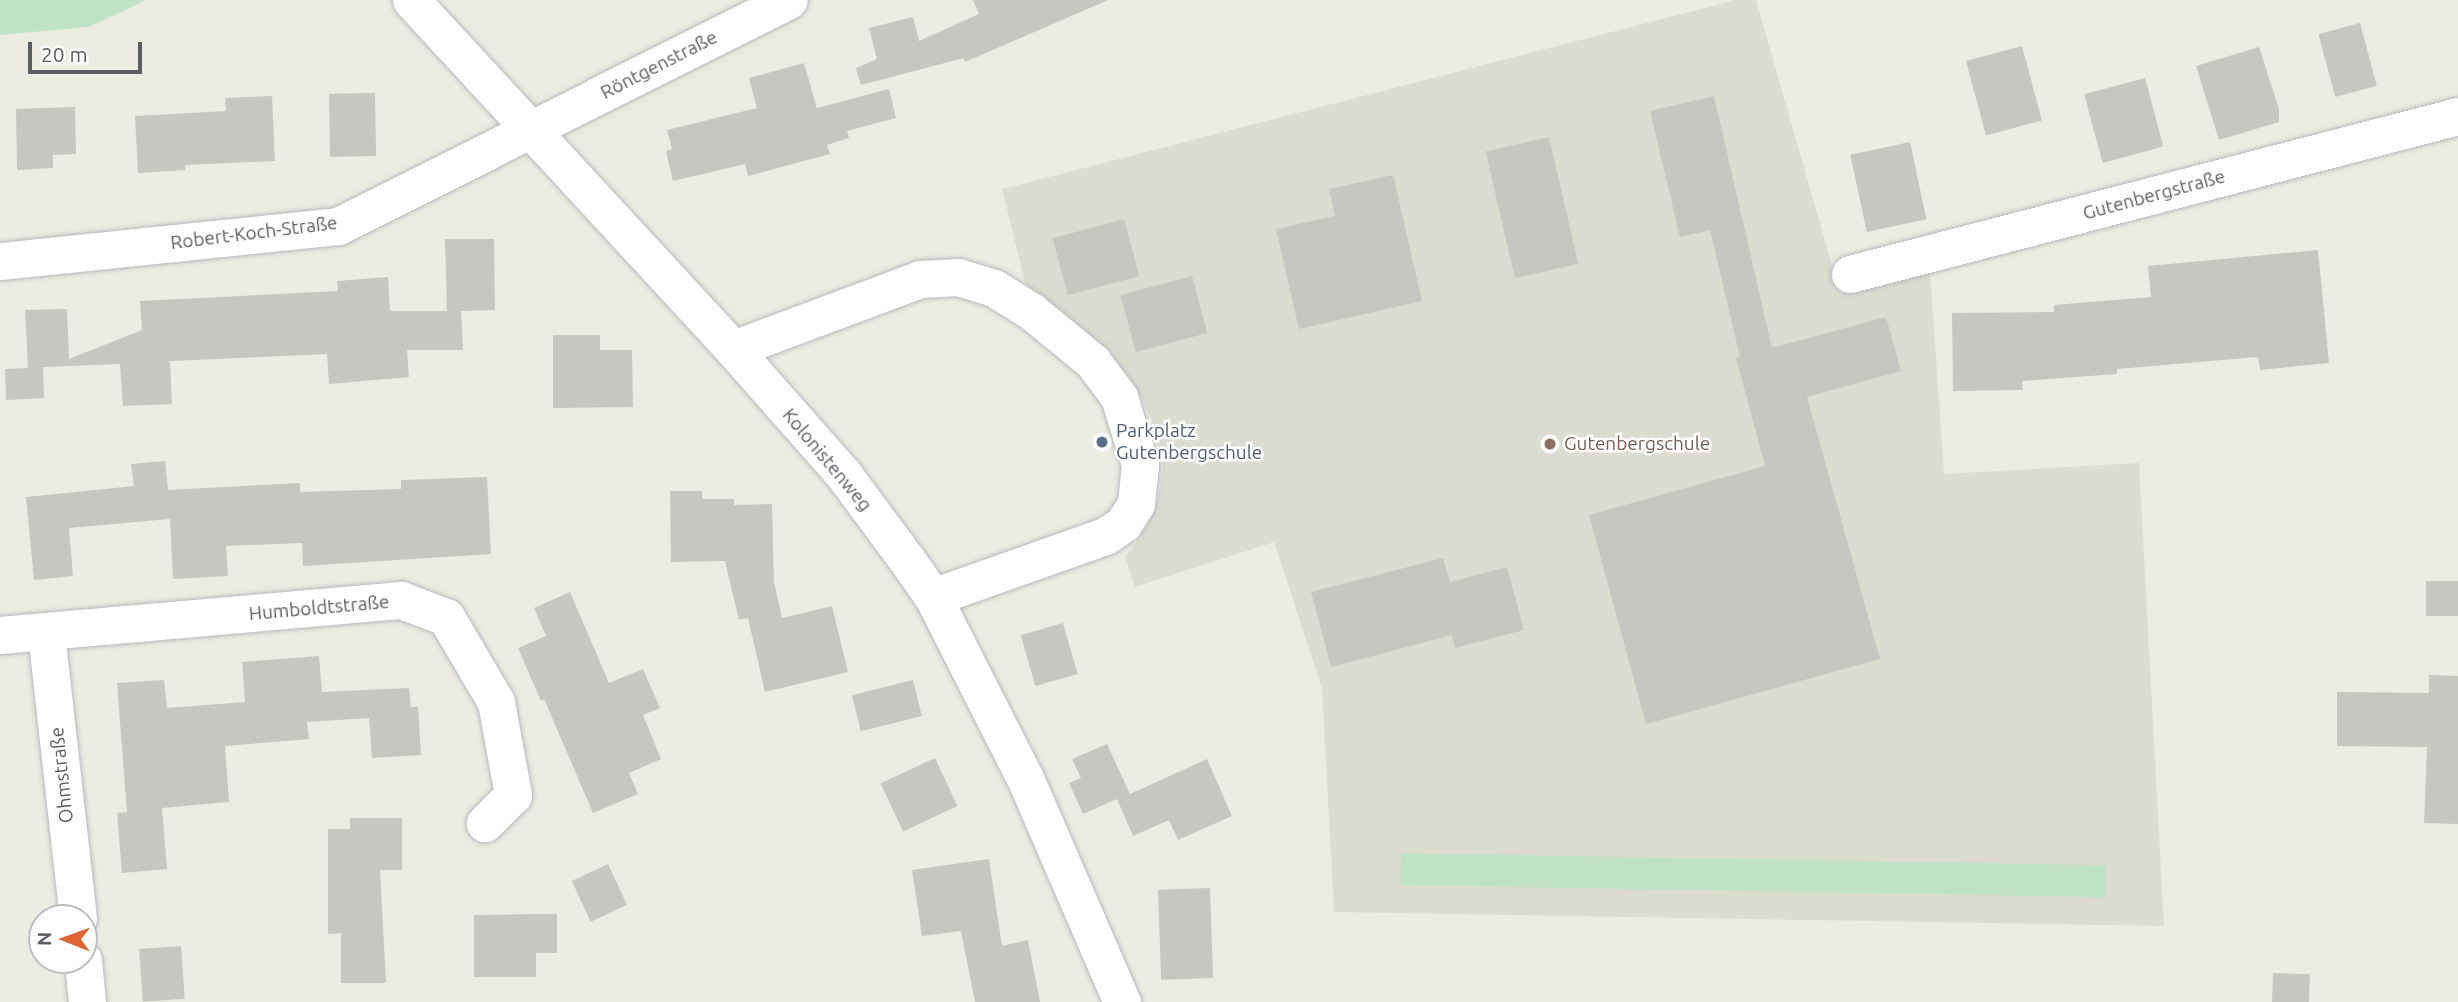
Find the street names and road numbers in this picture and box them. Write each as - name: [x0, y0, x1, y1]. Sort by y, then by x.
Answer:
- street label: Röntgenstraße: [597, 26, 721, 104]
- street label: Gutenbergstraße: [2080, 165, 2228, 225]
- street label: Robert-Koch-Straße: [169, 211, 339, 255]
- street label: Kolonistenweg: [777, 404, 877, 516]
- street label: Humboldtstraße: [248, 591, 390, 625]
- street label: Ohmstraße: [46, 726, 78, 824]

